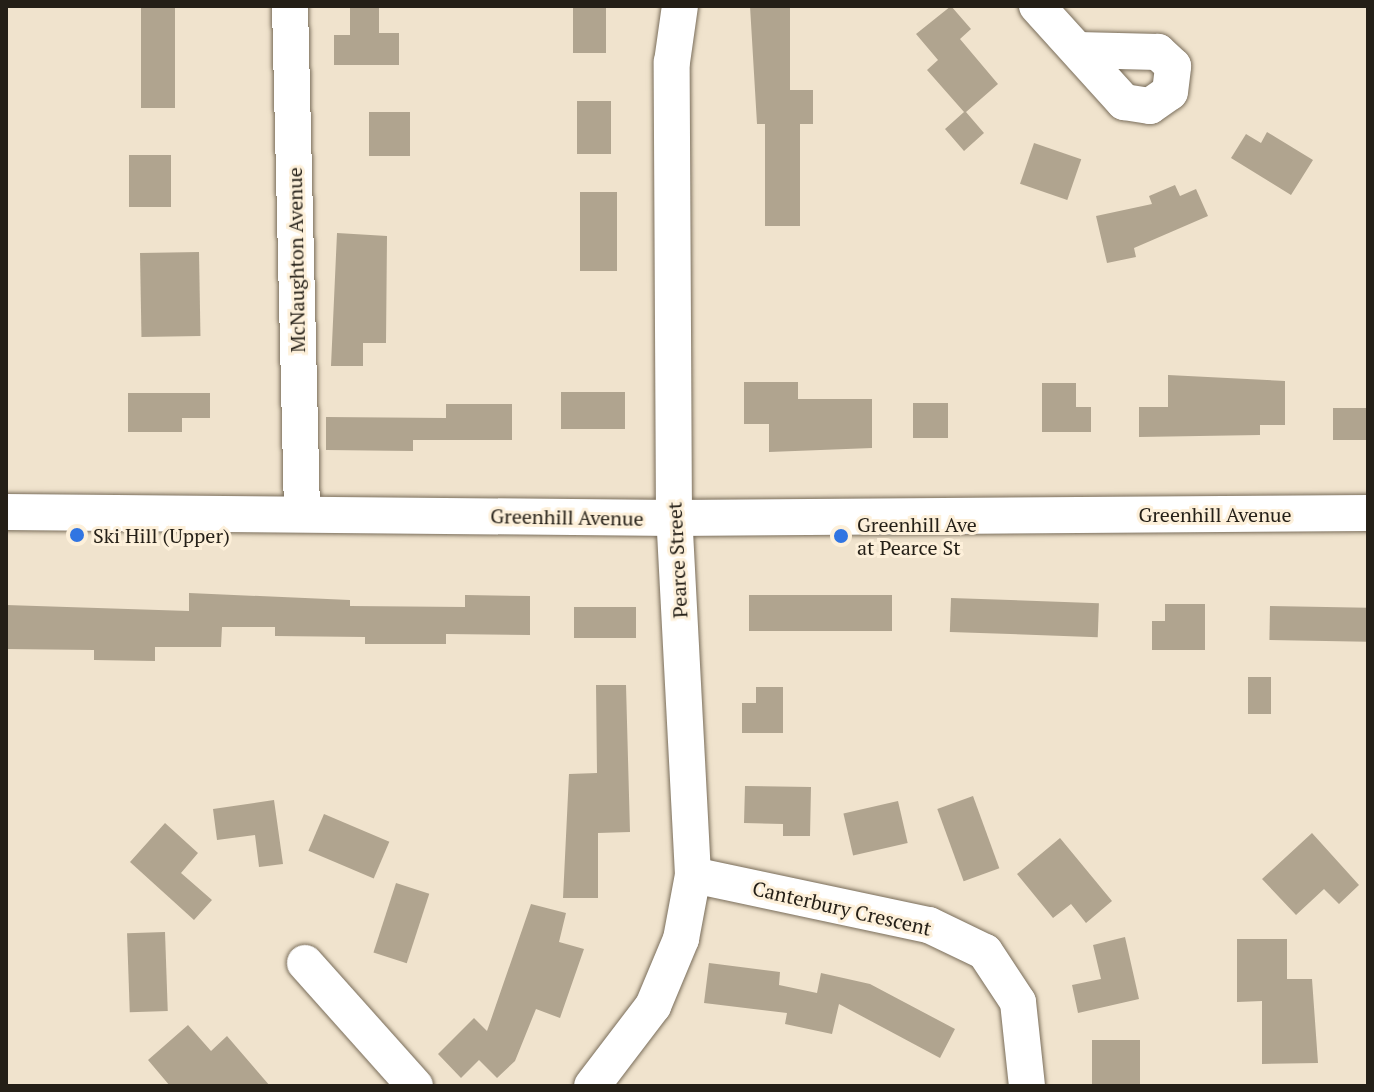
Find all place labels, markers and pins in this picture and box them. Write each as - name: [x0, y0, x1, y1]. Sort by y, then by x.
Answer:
- place label: Greenhill Ave at Pearce St: [857, 512, 977, 559]
- place label: Ski Hill (Upper): [93, 523, 230, 547]
- marker: Ski Hill (Upper): [68, 526, 86, 544]
- marker: Greenhill Ave at Pearce St: [832, 527, 850, 545]

